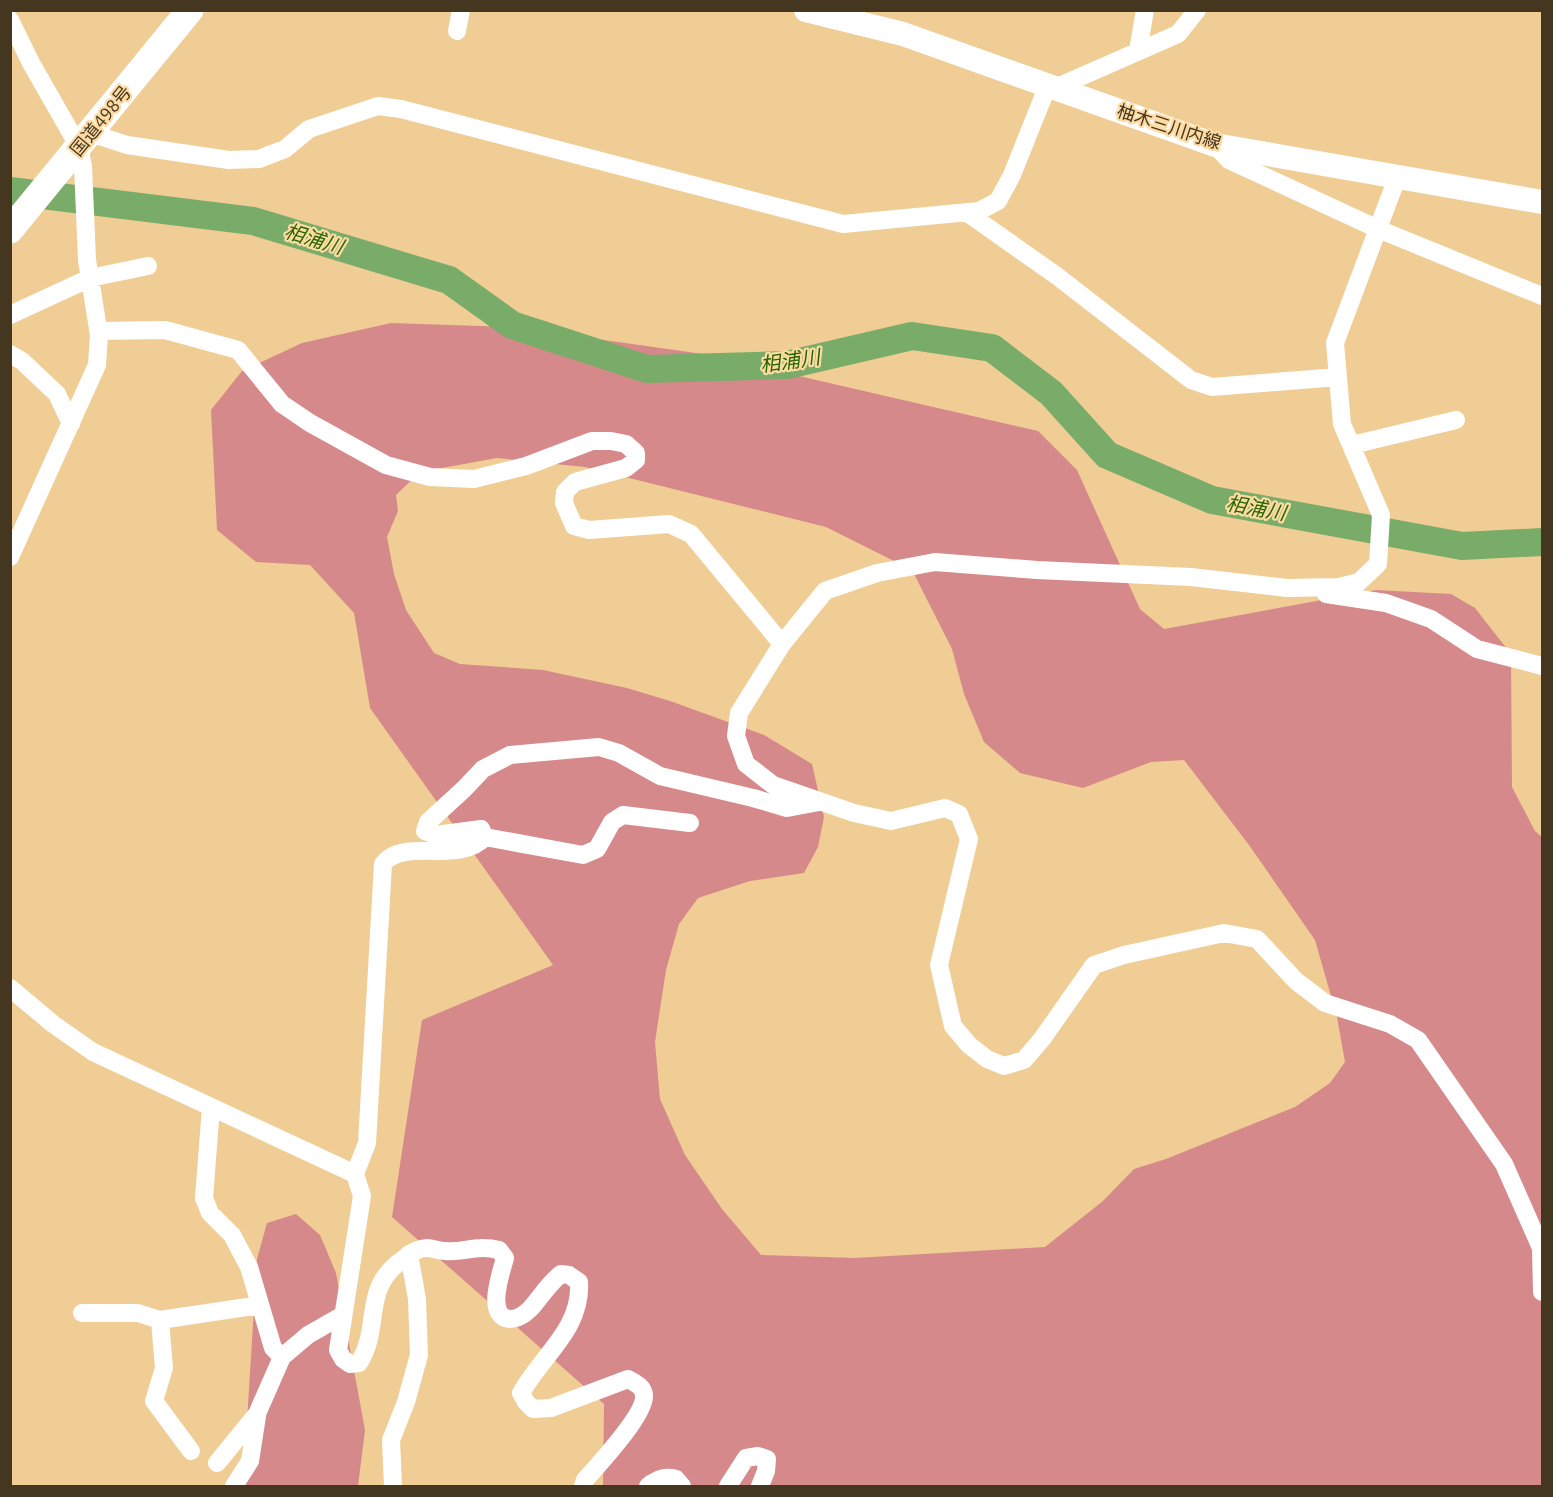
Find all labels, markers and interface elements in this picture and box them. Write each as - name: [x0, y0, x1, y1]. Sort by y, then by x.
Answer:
- street label: 国道498号: [66, 81, 135, 159]
- street label: 柚木三川内線: [1115, 100, 1224, 152]
- water label: 相浦川: [282, 219, 348, 259]
- water label: 相浦川: [759, 345, 823, 376]
- water label: 相浦川: [1225, 491, 1290, 524]

